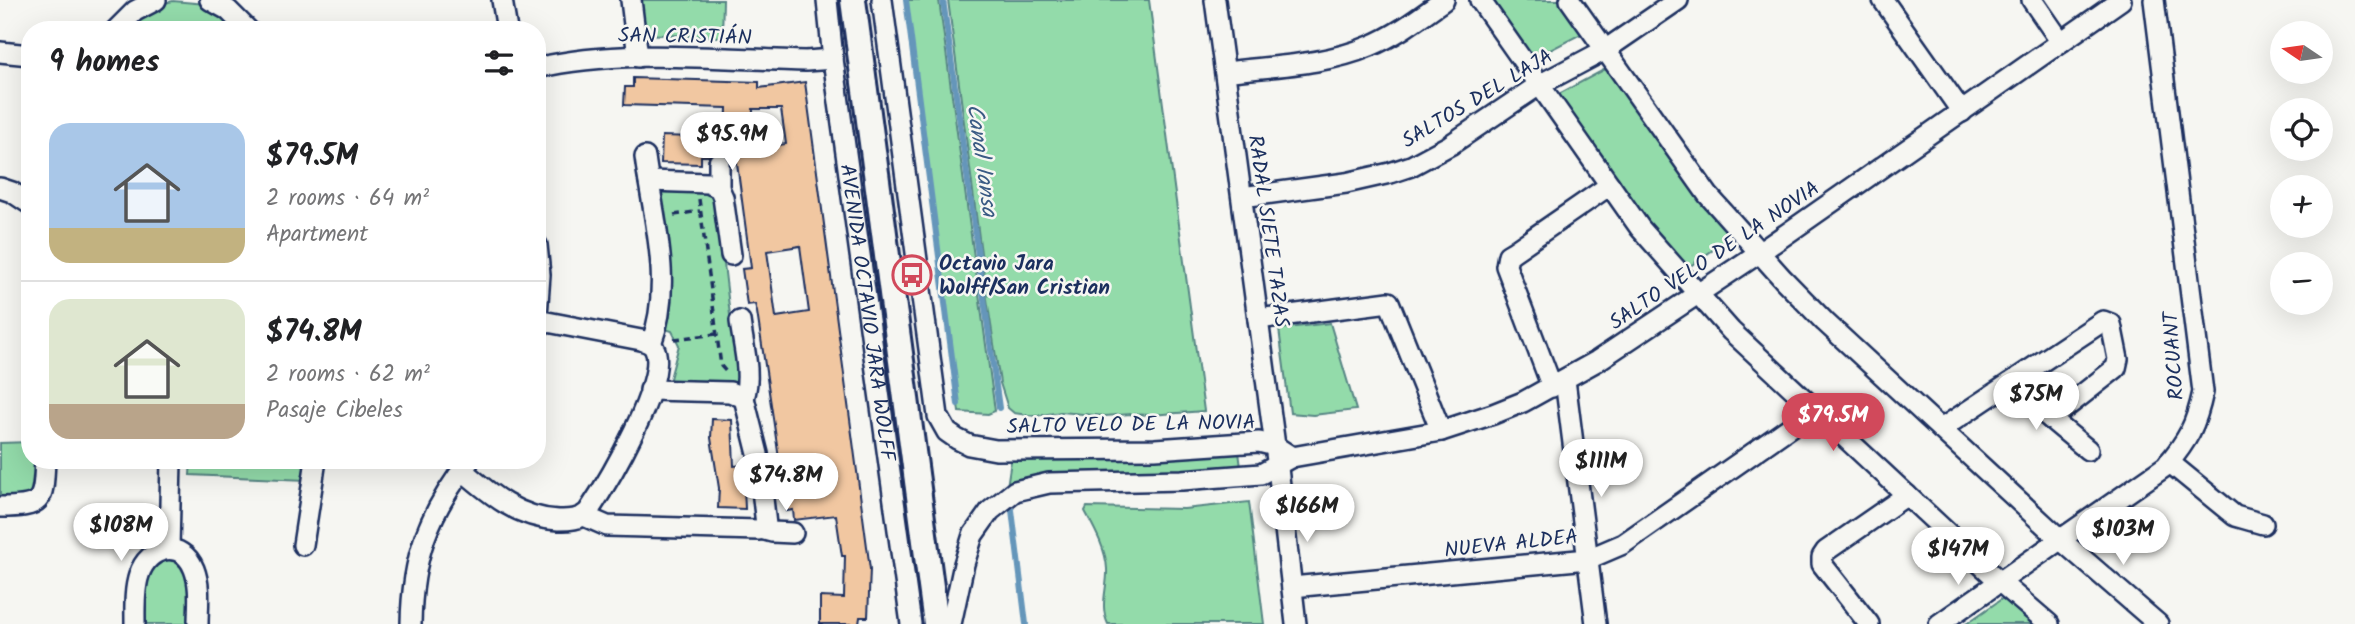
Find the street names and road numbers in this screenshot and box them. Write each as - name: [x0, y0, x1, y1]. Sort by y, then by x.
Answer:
- street label: SAN CRISTIÁN: [618, 20, 752, 55]
- street label: SALTOS DEL LAJA: [1396, 41, 1560, 158]
- street label: RADAL SIETE TAZAS: [1238, 133, 1297, 330]
- street label: AVENIDA OCTAVIO JARA WOLFF: [830, 162, 904, 465]
- street label: SALTO VELO DE LA NOVIA: [1603, 173, 1827, 339]
- street label: ROCUANT: [2155, 309, 2194, 401]
- street label: SALTO VELO DE LA NOVIA: [1006, 407, 1256, 444]
- street label: NUEVA ALDEA: [1443, 521, 1580, 568]

